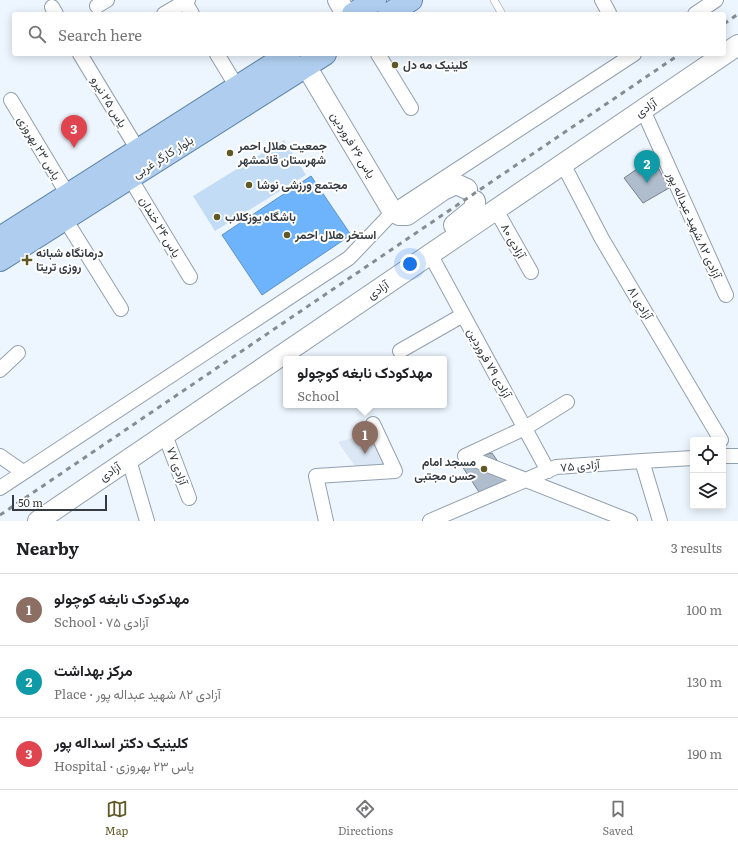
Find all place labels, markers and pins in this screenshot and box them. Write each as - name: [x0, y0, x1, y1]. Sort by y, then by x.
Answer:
- place label: کلینیک مه دل: [403, 55, 469, 73]
- marker: کلینیک مه دل: [390, 60, 400, 70]
- pin: 3: [61, 115, 87, 148]
- place label: جمعیت هلال احمر شهرستان قائمشهر: [237, 136, 327, 168]
- marker: جمعیت هلال احمر شهرستان قائمشهر: [225, 148, 235, 158]
- pin: 2: [634, 150, 660, 183]
- place label: مجتمع ورزشی نوشا: [257, 175, 348, 193]
- marker: مجتمع ورزشی نوشا: [244, 180, 254, 190]
- place label: باشگاه یوزکلاب: [225, 207, 296, 225]
- marker: باشگاه یوزکلاب: [212, 212, 222, 222]
- place label: استخر هلال احمر: [294, 225, 376, 243]
- marker: استخر هلال احمر: [282, 230, 292, 240]
- place label: درمانگاه شبانه روزی تریتا: [36, 243, 103, 275]
- marker: درمانگاه شبانه روزی تریتا: [21, 254, 33, 266]
- pin: 1: [352, 421, 378, 454]
- place label: مسجد امام حسن مجتبی: [414, 452, 476, 484]
- marker: مسجد امام حسن مجتبی: [479, 464, 489, 474]

